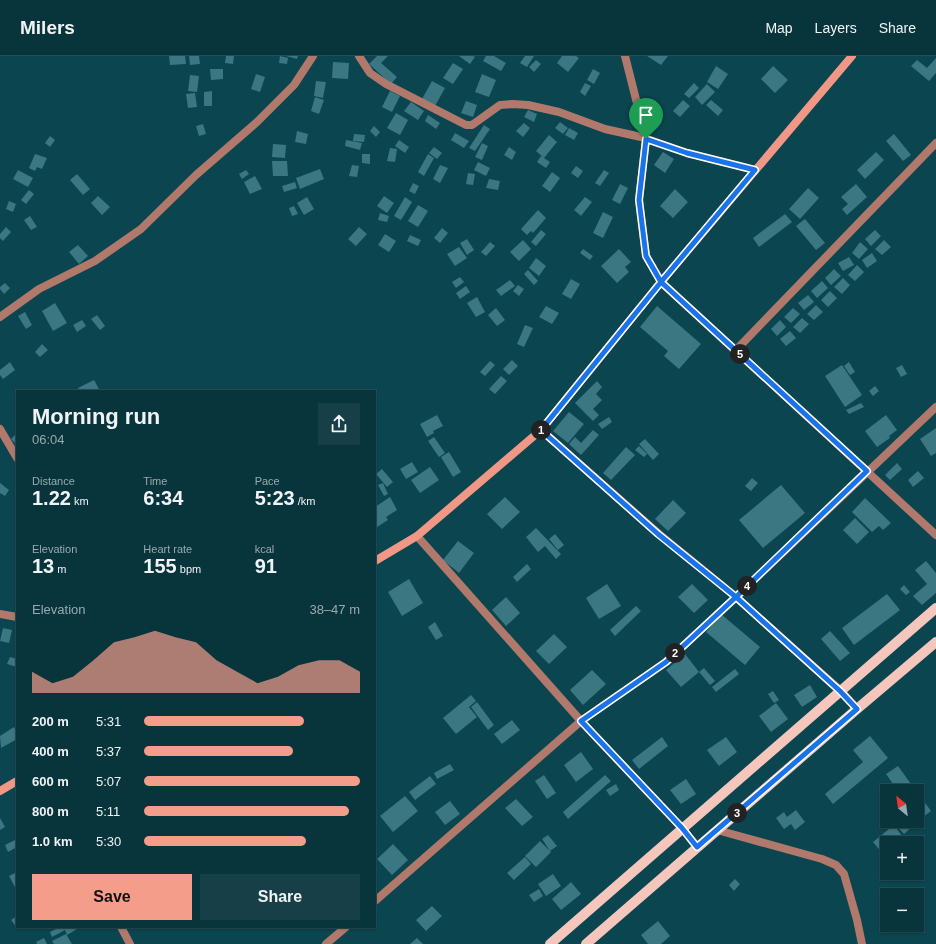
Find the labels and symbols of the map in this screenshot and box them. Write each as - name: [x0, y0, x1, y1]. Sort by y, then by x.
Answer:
- pin: [629, 98, 663, 139]
- pin: 5: [730, 344, 750, 364]
- pin: 1: [531, 420, 551, 440]
- pin: 4: [737, 576, 757, 596]
- pin: 2: [665, 643, 685, 663]
- north arrow: [880, 784, 924, 828]
- pin: 3: [727, 803, 747, 823]

